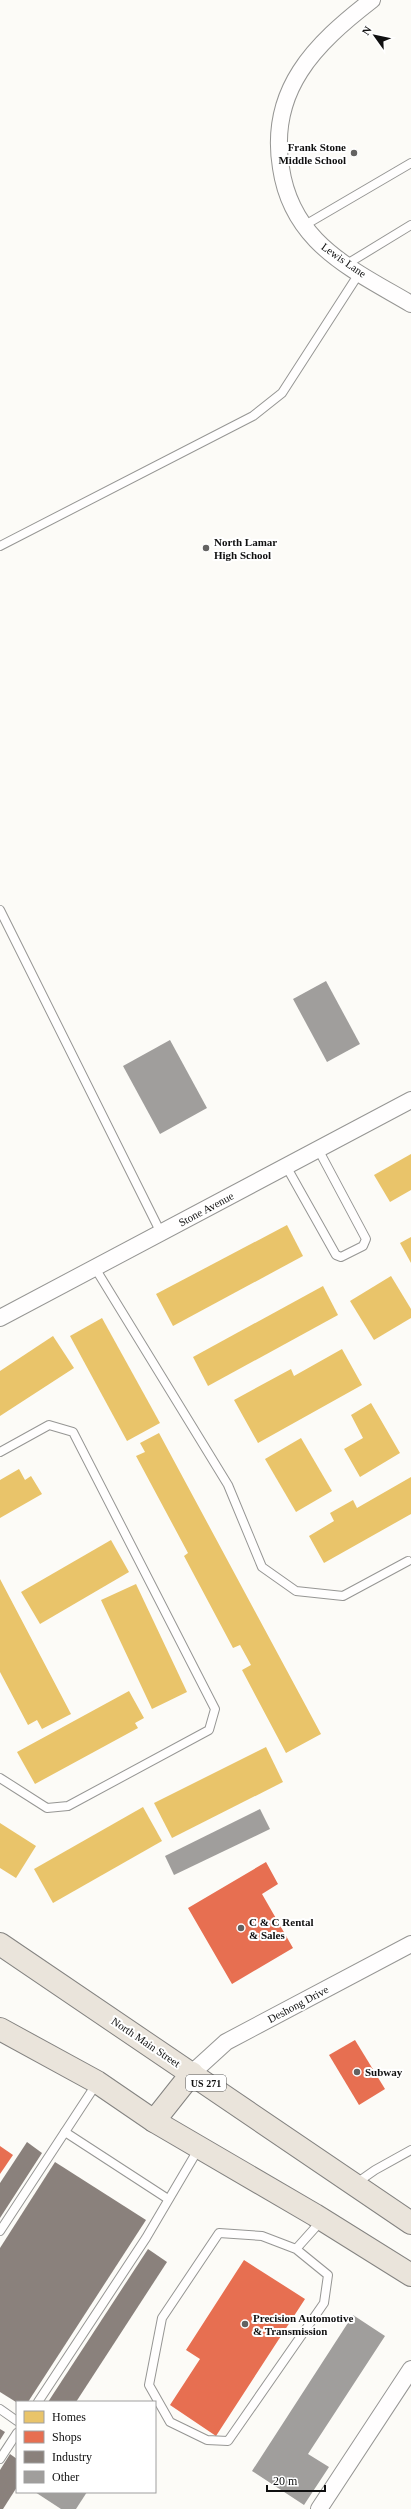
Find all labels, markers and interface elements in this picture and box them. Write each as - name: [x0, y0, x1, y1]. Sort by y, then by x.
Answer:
- north arrow: [355, 16, 395, 56]
- text: N: [359, 24, 374, 37]
- place label: Frank Stone Middle School: [278, 141, 346, 166]
- marker: Frank Stone Middle School: [349, 148, 359, 158]
- street label: Lewis Lane: [319, 240, 369, 280]
- place label: North Lamar High School: [214, 536, 277, 561]
- marker: North Lamar High School: [201, 543, 211, 553]
- street label: Stone Avenue: [176, 1189, 236, 1229]
- place label: C & C Rental & Sales: [249, 1916, 313, 1941]
- marker: C & C Rental & Sales: [236, 1923, 246, 1933]
- street label: Deshong Drive: [266, 1983, 330, 2025]
- street label: North Main Street: [109, 2015, 183, 2069]
- place label: Subway: [365, 2066, 403, 2078]
- marker: Subway: [352, 2067, 362, 2077]
- road number: US 271: [186, 2075, 226, 2091]
- place label: Precision Automotive & Transmission: [253, 2312, 353, 2337]
- marker: Precision Automotive & Transmission: [240, 2319, 250, 2329]
- legend: [16, 2401, 156, 2493]
- text: Homes: [52, 2410, 86, 2424]
- text: Shops: [52, 2430, 82, 2444]
- text: Industry: [52, 2450, 92, 2464]
- scale bar: [267, 2467, 325, 2493]
- text: Other: [52, 2470, 79, 2484]
- text: 20 m: [273, 2474, 298, 2488]

